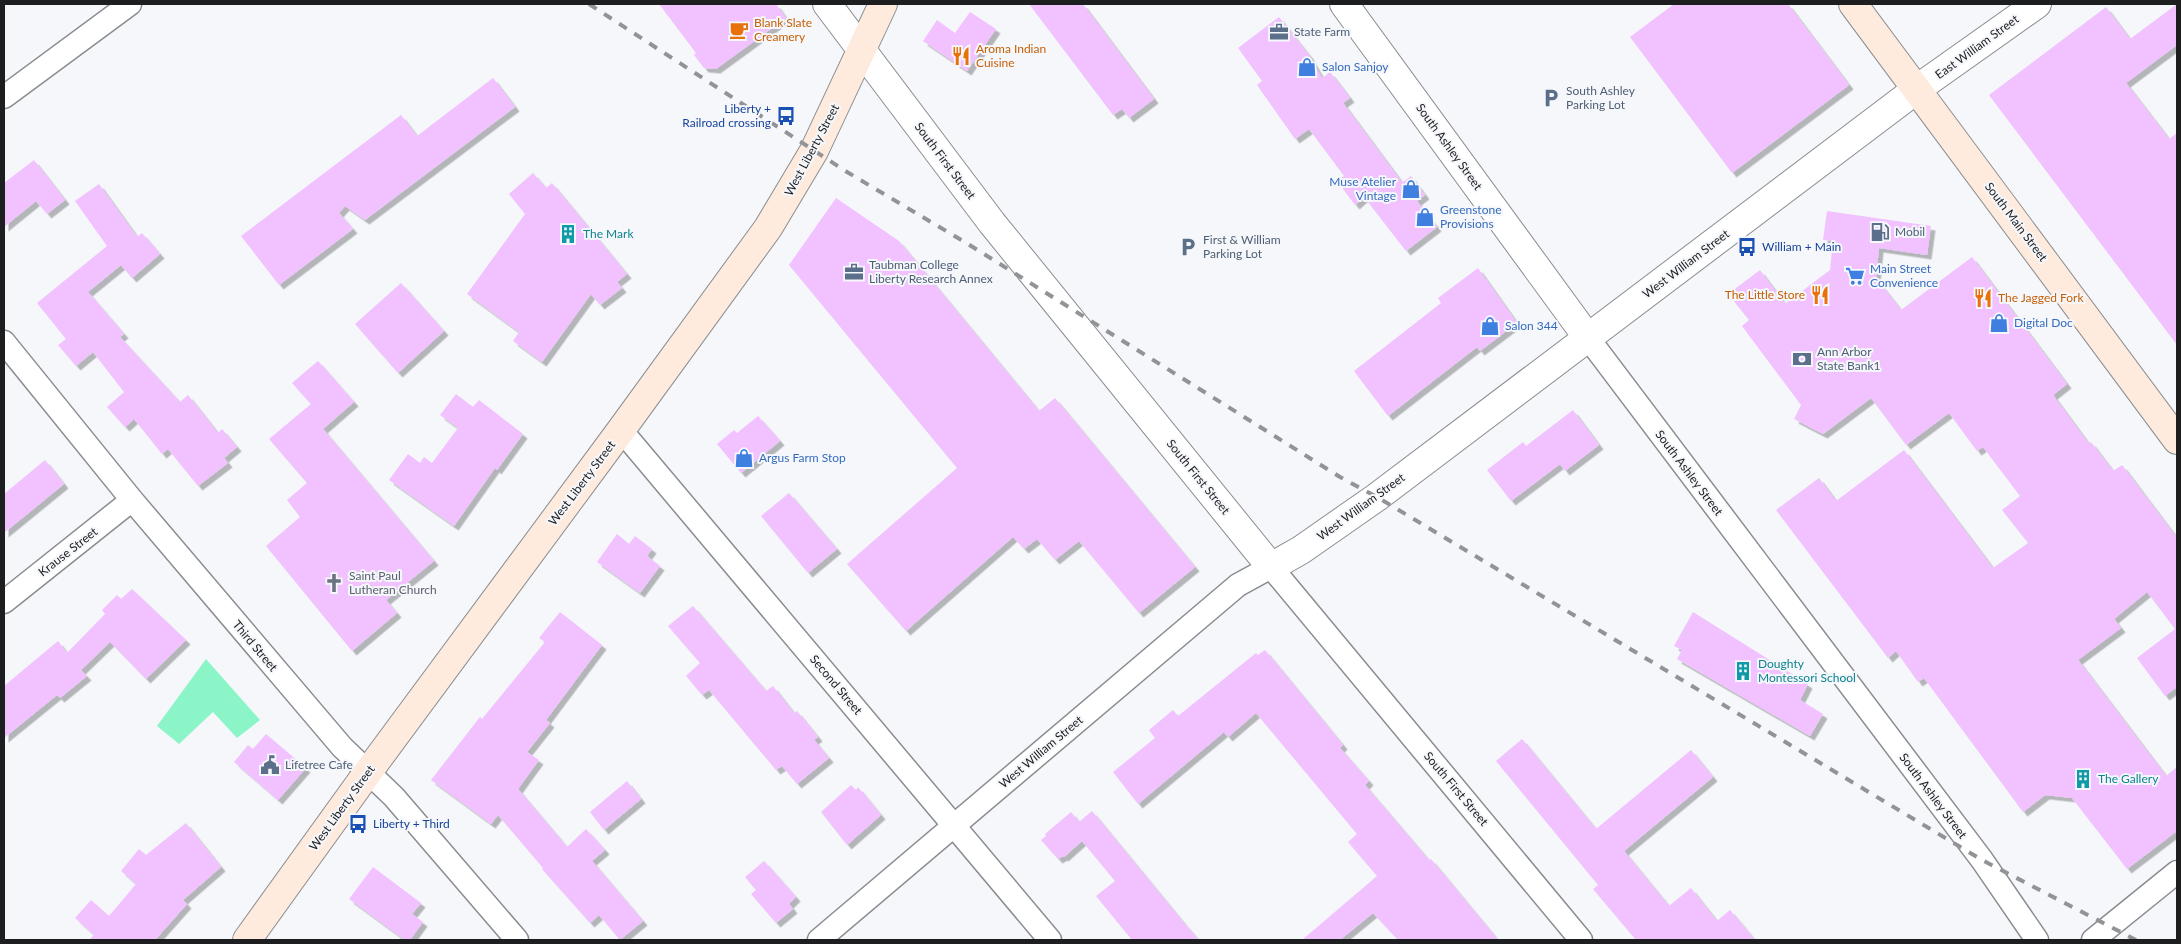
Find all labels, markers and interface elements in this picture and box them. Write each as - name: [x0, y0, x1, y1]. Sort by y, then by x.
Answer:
- street label: East William Street: [1932, 11, 2022, 82]
- place label: Blank Slate Creamery: [754, 15, 812, 44]
- cafe icon: Blank Slate Creamery: [728, 19, 750, 41]
- office icon: State Farm: [1268, 21, 1290, 43]
- place label: State Farm: [1294, 24, 1350, 39]
- place label: Aroma Indian Cuisine: [976, 41, 1046, 70]
- restaurant icon: Aroma Indian Cuisine: [950, 45, 972, 67]
- shop icon: Salon Sanjoy: [1296, 56, 1318, 78]
- place label: Salon Sanjoy: [1322, 59, 1389, 74]
- place label: South Ashley Parking Lot: [1566, 83, 1636, 112]
- parking icon: South Ashley Parking Lot: [1540, 87, 1562, 109]
- place label: Liberty + Railroad crossing: [682, 101, 771, 130]
- street label: West Liberty Street: [781, 101, 842, 198]
- street label: South Ashley Street: [1413, 101, 1486, 193]
- bus stop icon: Liberty + Railroad crossing: [775, 105, 797, 127]
- street label: South First Street: [912, 119, 980, 203]
- place label: Muse Atelier Vintage: [1329, 174, 1397, 203]
- shop icon: Muse Atelier Vintage: [1400, 178, 1422, 200]
- street label: South Main Street: [1982, 179, 2051, 265]
- place label: Greenstone Provisions: [1440, 202, 1501, 231]
- shop icon: Greenstone Provisions: [1414, 206, 1436, 228]
- fuel station icon: Mobil: [1869, 221, 1891, 243]
- building icon: The Mark: [557, 223, 579, 245]
- place label: Mobil: [1895, 224, 1925, 239]
- place label: The Mark: [583, 226, 634, 241]
- street label: West William Street: [1639, 226, 1733, 301]
- place label: First & William Parking Lot: [1203, 232, 1281, 261]
- parking icon: First & William Parking Lot: [1177, 236, 1199, 258]
- bus stop icon: William + Main: [1736, 236, 1758, 258]
- place label: William + Main: [1762, 239, 1841, 254]
- place label: Taubman College Liberty Research Annex: [869, 257, 993, 286]
- office icon: Taubman College Liberty Research Annex: [843, 261, 865, 283]
- place label: Main Street Convenience: [1870, 261, 1938, 290]
- supermarket icon: Main Street Convenience: [1844, 265, 1866, 287]
- restaurant icon: The Little Store: [1809, 284, 1831, 306]
- place label: The Little Store: [1725, 287, 1805, 302]
- restaurant icon: The Jagged Fork: [1972, 287, 1994, 309]
- place label: The Jagged Fork: [1998, 290, 2084, 305]
- shop icon: Digital Doc: [1988, 312, 2010, 334]
- shop icon: Salon 344: [1479, 315, 1501, 337]
- place label: Digital Doc: [2014, 315, 2073, 330]
- place label: Salon 344: [1505, 318, 1558, 333]
- place label: Ann Arbor State Bank1: [1817, 344, 1881, 373]
- bank icon: Ann Arbor State Bank1: [1791, 348, 1813, 370]
- street label: South Ashley Street: [1652, 427, 1727, 519]
- street label: South First Street: [1164, 436, 1234, 518]
- street label: West Liberty Street: [545, 437, 619, 528]
- shop icon: Argus Farm Stop: [733, 447, 755, 469]
- place label: Argus Farm Stop: [759, 450, 846, 465]
- street label: West William Street: [1314, 469, 1408, 543]
- street label: Krause Street: [35, 523, 101, 579]
- place label: Saint Paul Lutheran Church: [349, 568, 437, 597]
- church icon: Saint Paul Lutheran Church: [323, 572, 345, 594]
- street label: Third Street: [230, 617, 282, 675]
- street label: Second Street: [807, 652, 866, 718]
- place label: Doughty Montessori School: [1758, 656, 1856, 685]
- building icon: Doughty Montessori School: [1732, 660, 1754, 682]
- street label: West William Street: [996, 712, 1086, 791]
- street label: South First Street: [1421, 749, 1492, 829]
- street label: South Ashley Street: [1896, 750, 1971, 842]
- public building icon: Lifetree Cafe: [259, 754, 281, 776]
- place label: Lifetree Cafe: [285, 757, 353, 772]
- street label: West Liberty Street: [306, 761, 378, 853]
- building icon: The Gallery: [2072, 768, 2094, 790]
- place label: The Gallery: [2098, 771, 2159, 786]
- bus stop icon: Liberty + Third: [347, 813, 369, 835]
- place label: Liberty + Third: [373, 816, 450, 831]

